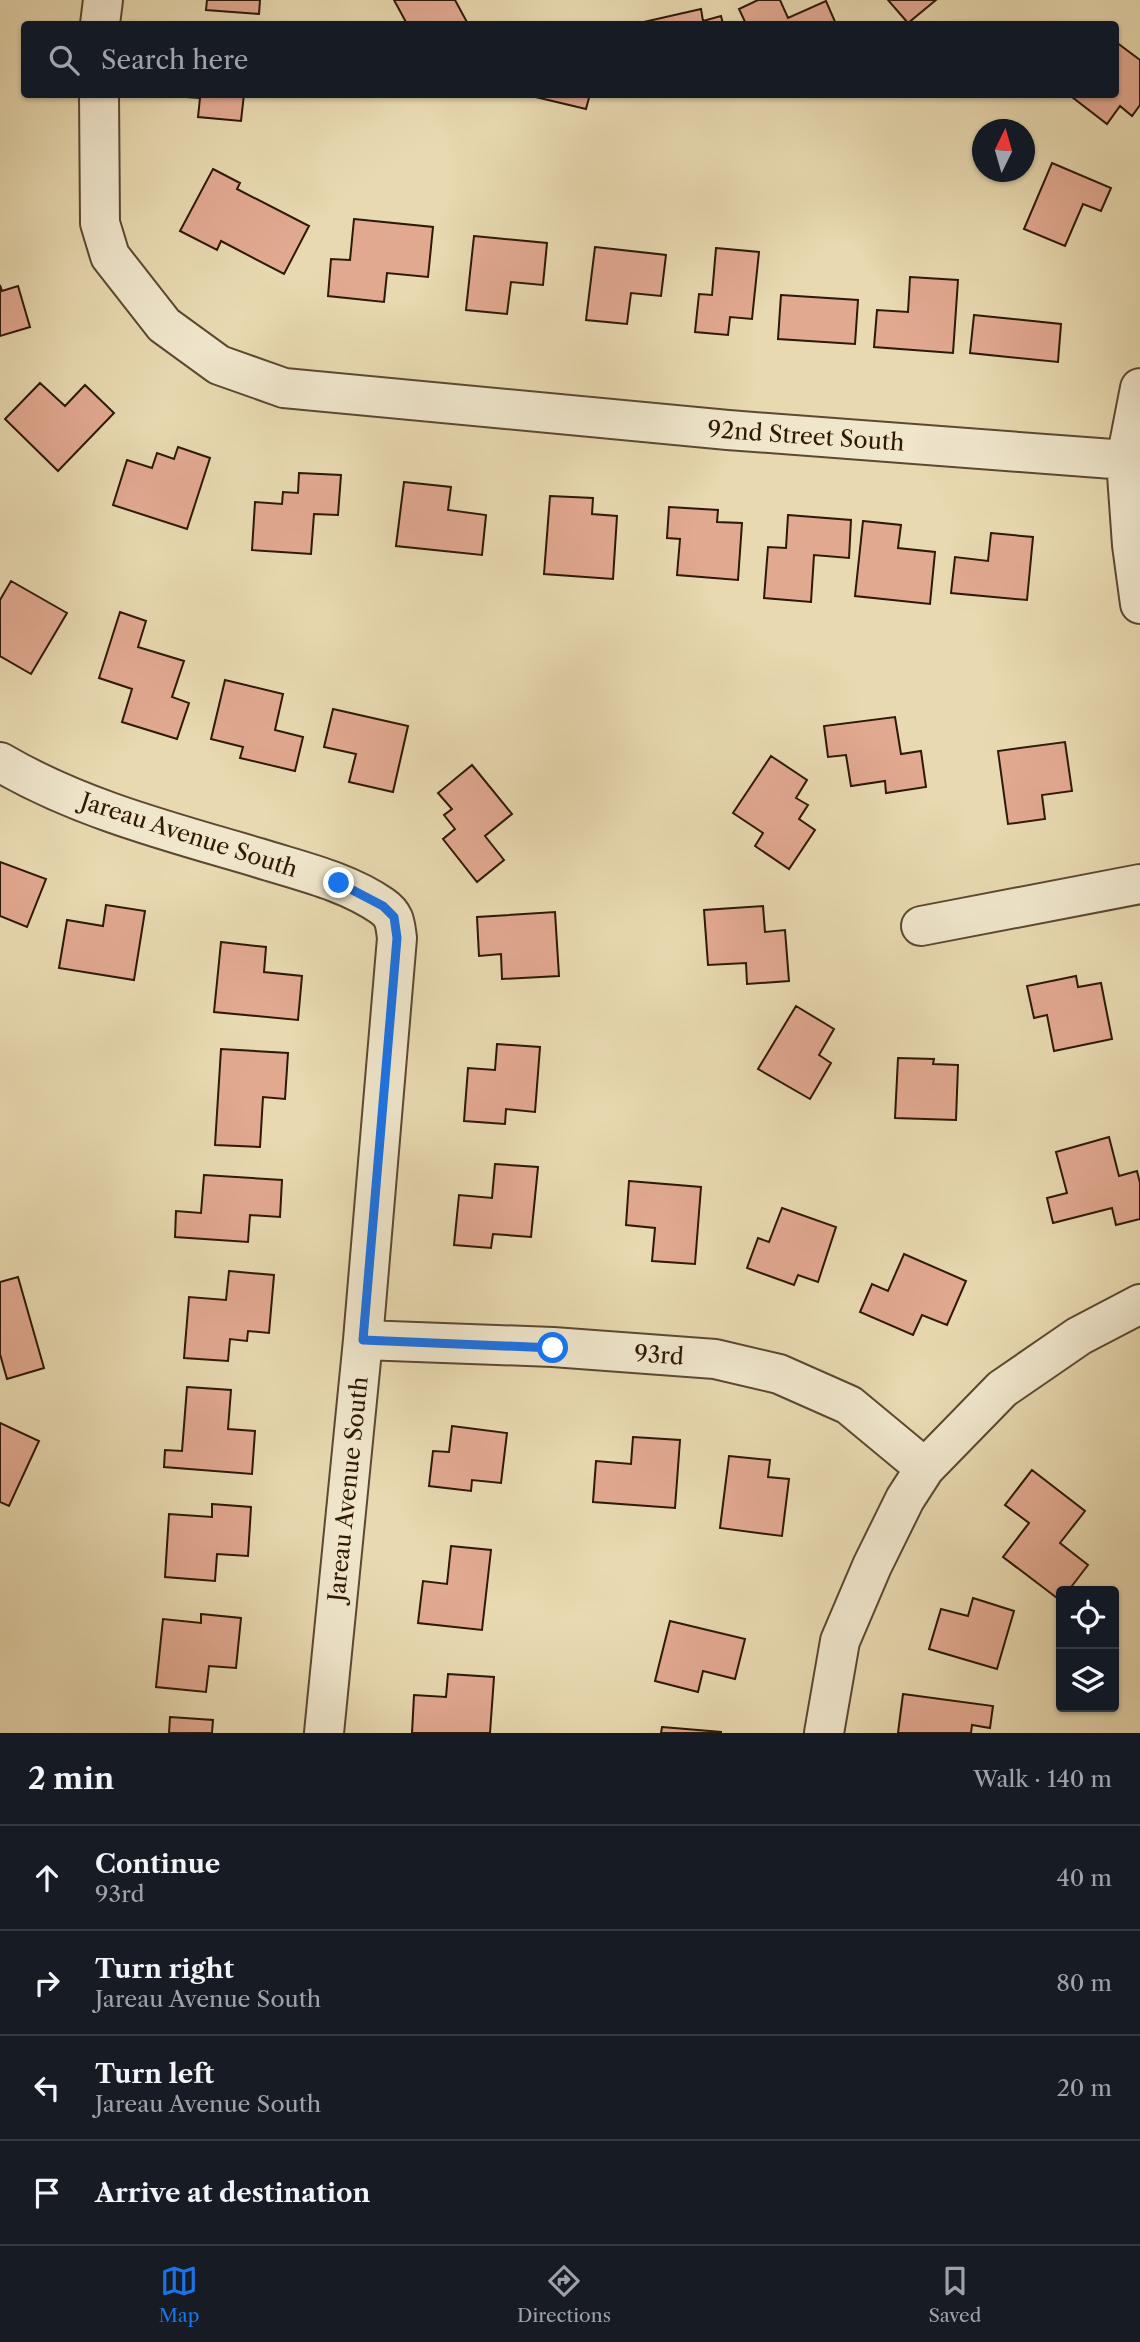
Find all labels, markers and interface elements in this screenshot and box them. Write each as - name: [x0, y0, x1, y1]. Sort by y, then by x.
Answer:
- search box: [21, 21, 1119, 98]
- icon: search: [45, 41, 83, 79]
- text: Search here: [101, 44, 248, 76]
- north arrow: [972, 119, 1035, 182]
- street label: 92nd Street South: [707, 415, 905, 457]
- street label: Jareau Avenue South: [74, 786, 301, 883]
- route end: [323, 867, 354, 898]
- route start: [537, 1332, 568, 1363]
- street label: 93rd: [633, 1339, 685, 1371]
- street label: Jareau Avenue South: [322, 1375, 374, 1606]
- map controls: [1056, 1586, 1119, 1712]
- button: locate: [1056, 1586, 1119, 1649]
- button: layers: [1056, 1649, 1119, 1712]
- text: 2 min: [28, 1760, 114, 1797]
- text: Walk · 140 m: [973, 1765, 1112, 1793]
- text: Continue: [95, 1848, 220, 1880]
- icon: ahead: [28, 1859, 66, 1897]
- text: 40 m: [1057, 1864, 1112, 1892]
- text: 93rd: [95, 1880, 145, 1908]
- text: Turn right: [95, 1953, 234, 1985]
- icon: right: [28, 1964, 66, 2002]
- text: 80 m: [1056, 1969, 1112, 1997]
- text: Jareau Avenue South: [95, 1985, 321, 2013]
- text: Turn left: [95, 2058, 214, 2090]
- icon: left: [28, 2069, 66, 2107]
- text: 20 m: [1057, 2074, 1112, 2102]
- text: Jareau Avenue South: [95, 2090, 321, 2118]
- icon: arrive: [28, 2174, 66, 2212]
- text: Arrive at destination: [95, 2177, 370, 2209]
- tab: Map: [159, 2262, 200, 2327]
- tab: Directions: [517, 2262, 611, 2327]
- tab: Saved: [928, 2262, 981, 2327]

